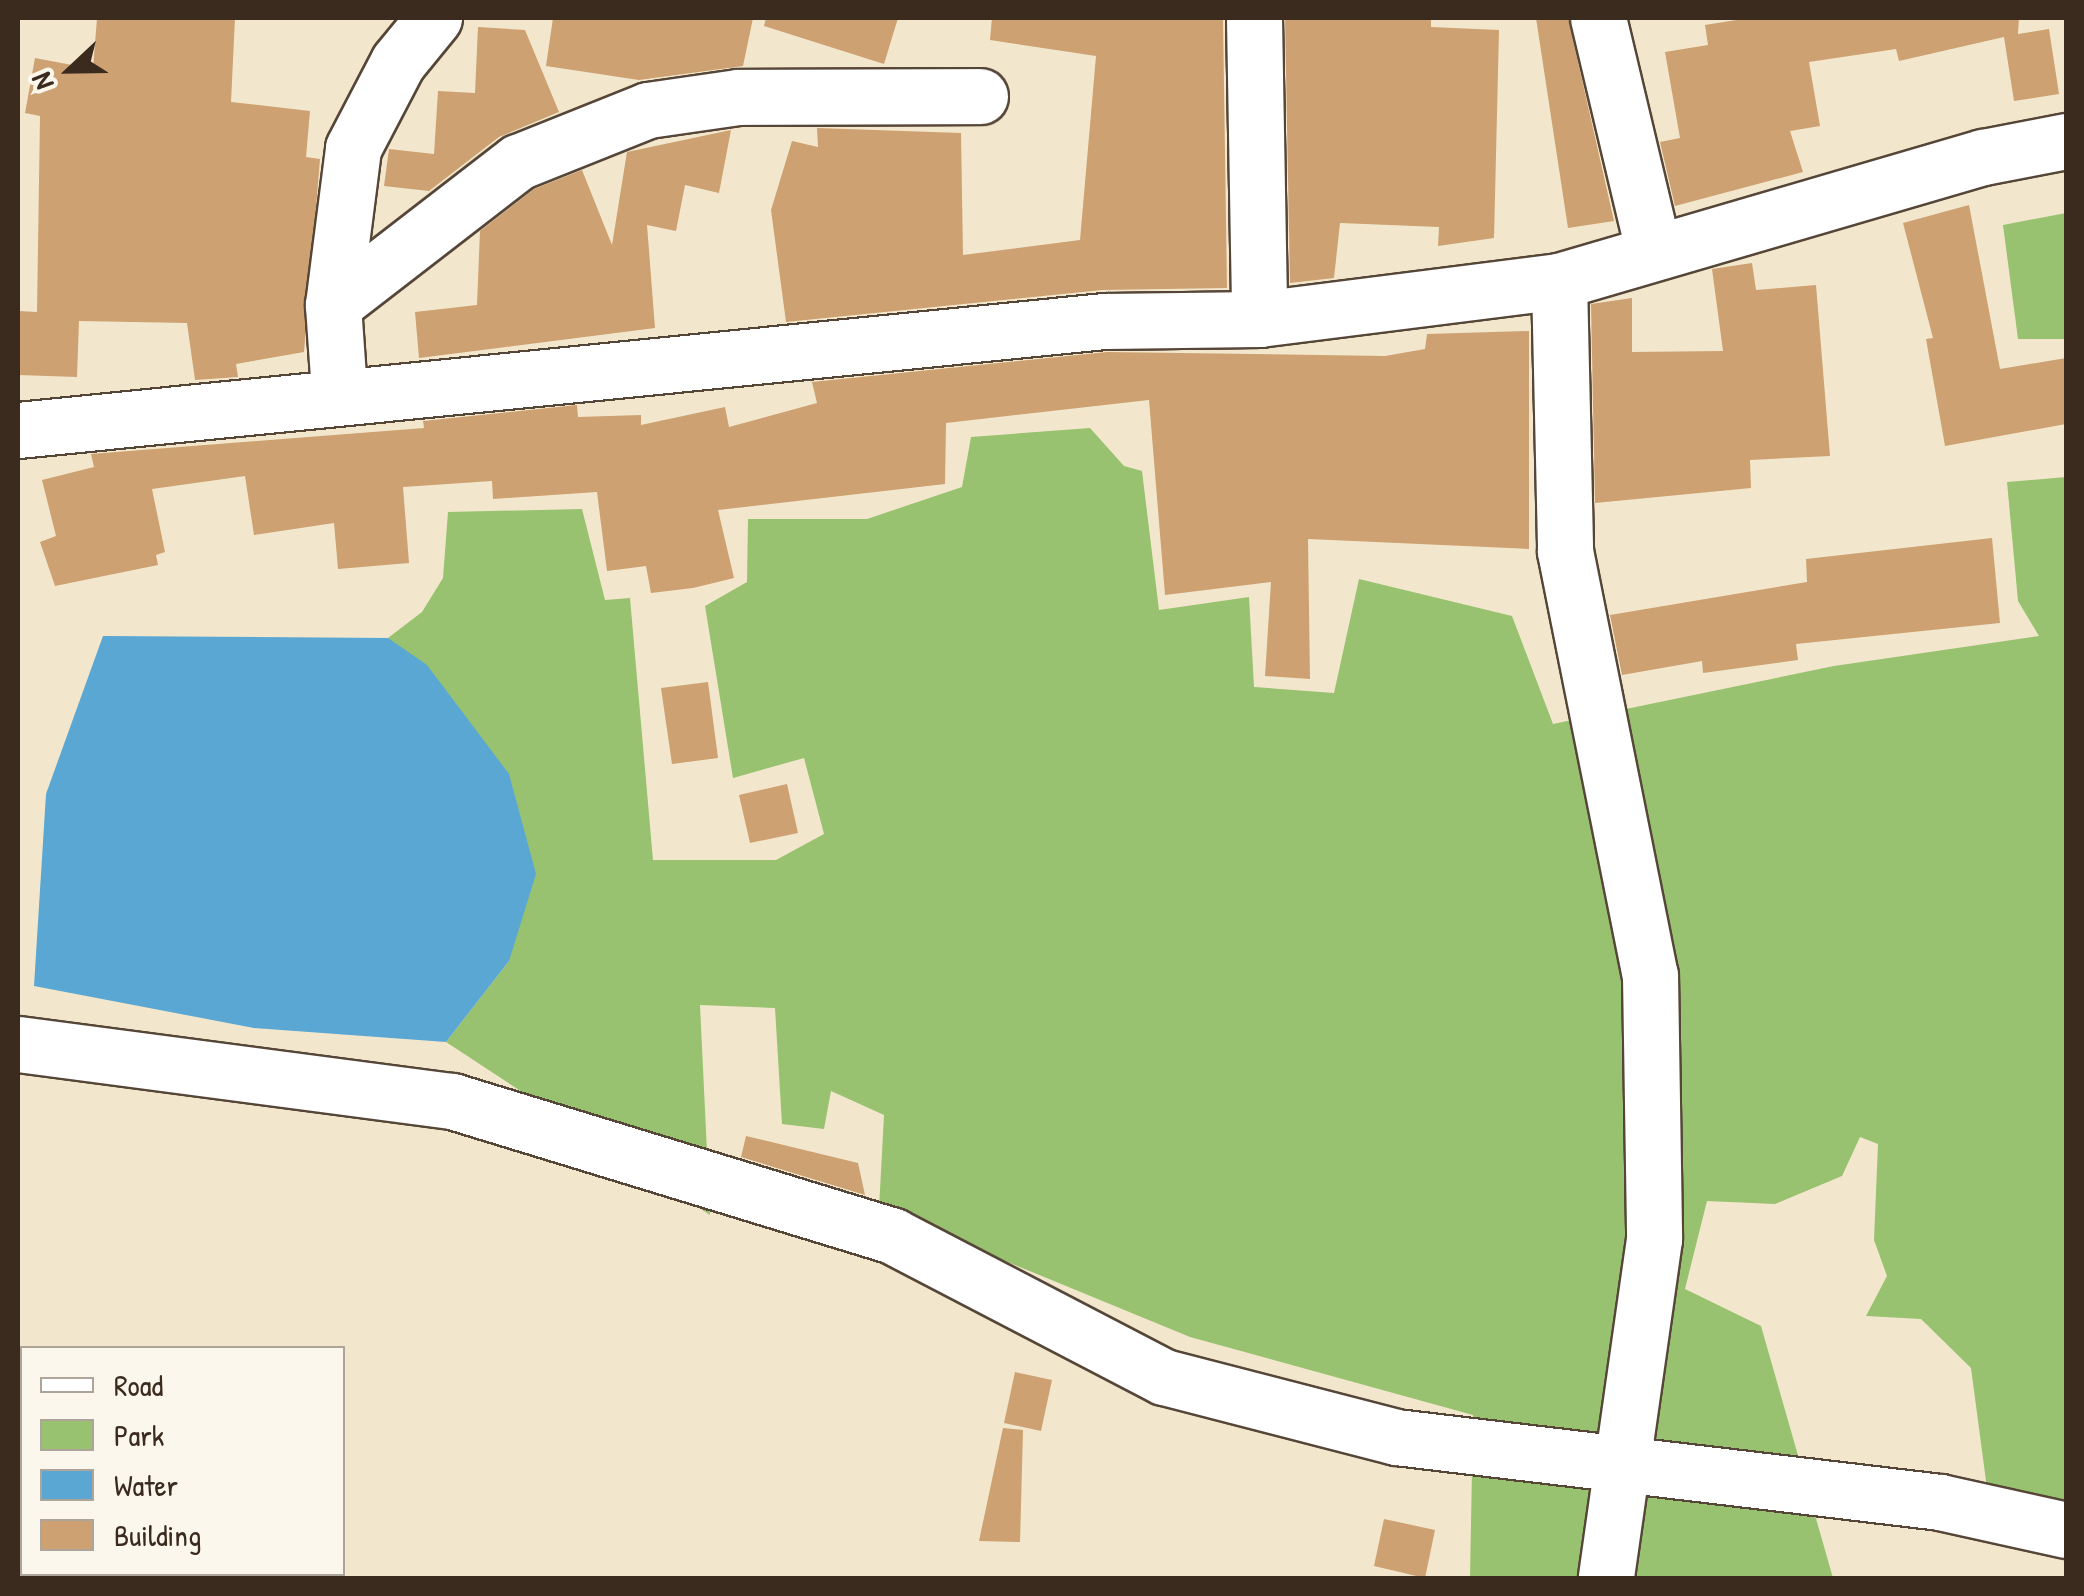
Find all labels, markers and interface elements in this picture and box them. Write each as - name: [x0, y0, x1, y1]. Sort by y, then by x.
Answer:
- north arrow: [20, 20, 120, 120]
- text: N: [22, 67, 63, 95]
- legend: [20, 1346, 345, 1576]
- text: Road: [114, 1365, 163, 1405]
- text: Park: [114, 1415, 164, 1455]
- text: Water: [114, 1465, 178, 1505]
- text: Building: [114, 1515, 201, 1555]

